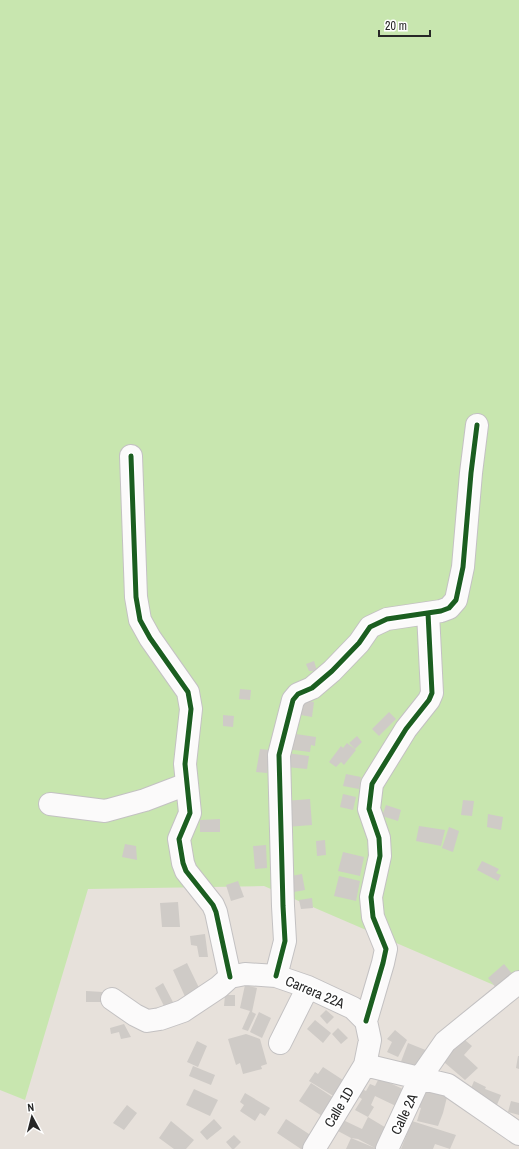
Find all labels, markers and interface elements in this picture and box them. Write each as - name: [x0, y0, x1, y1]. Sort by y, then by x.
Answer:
- scale bar: [379, 12, 430, 38]
- text: 20 m: [385, 18, 407, 34]
- street label: Carrera 22A: [283, 971, 348, 1013]
- street label: Calle 1D: [320, 1083, 358, 1131]
- street label: Calle 2A: [387, 1090, 421, 1137]
- north arrow: [12, 1097, 52, 1137]
- text: N: [27, 1100, 35, 1114]

